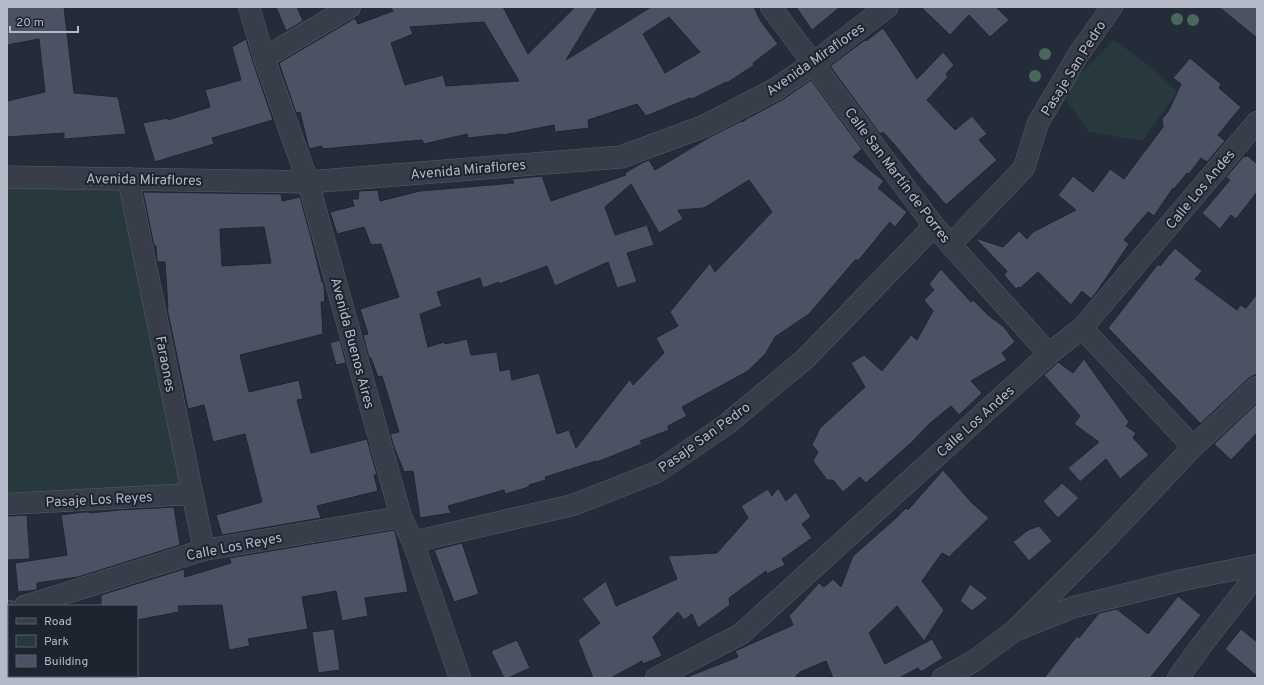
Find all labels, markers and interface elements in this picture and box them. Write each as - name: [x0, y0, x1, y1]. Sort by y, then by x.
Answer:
- scale bar: [10, 8, 78, 34]
- text: 20 m: [16, 15, 44, 31]
- street label: Pasaje San Pedro: [1038, 18, 1110, 120]
- street label: Avenida Miraflores: [763, 20, 868, 100]
- street label: Calle San Martín de Porres: [840, 105, 953, 247]
- street label: Calle Los Andes: [1163, 147, 1239, 233]
- street label: Avenida Miraflores: [410, 157, 527, 184]
- street label: Avenida Miraflores: [86, 171, 202, 190]
- street label: Avenida Buenos Aires: [326, 276, 377, 411]
- street label: Faraones: [151, 335, 178, 394]
- street label: Calle Los Andes: [934, 383, 1018, 461]
- street label: Pasaje San Pedro: [656, 399, 754, 477]
- street label: Pasaje Los Reyes: [45, 489, 153, 512]
- street label: Calle Los Reyes: [185, 530, 284, 565]
- legend: [8, 605, 138, 677]
- text: Road: [44, 614, 72, 630]
- text: Park: [44, 634, 69, 650]
- text: Building: [44, 654, 88, 670]

